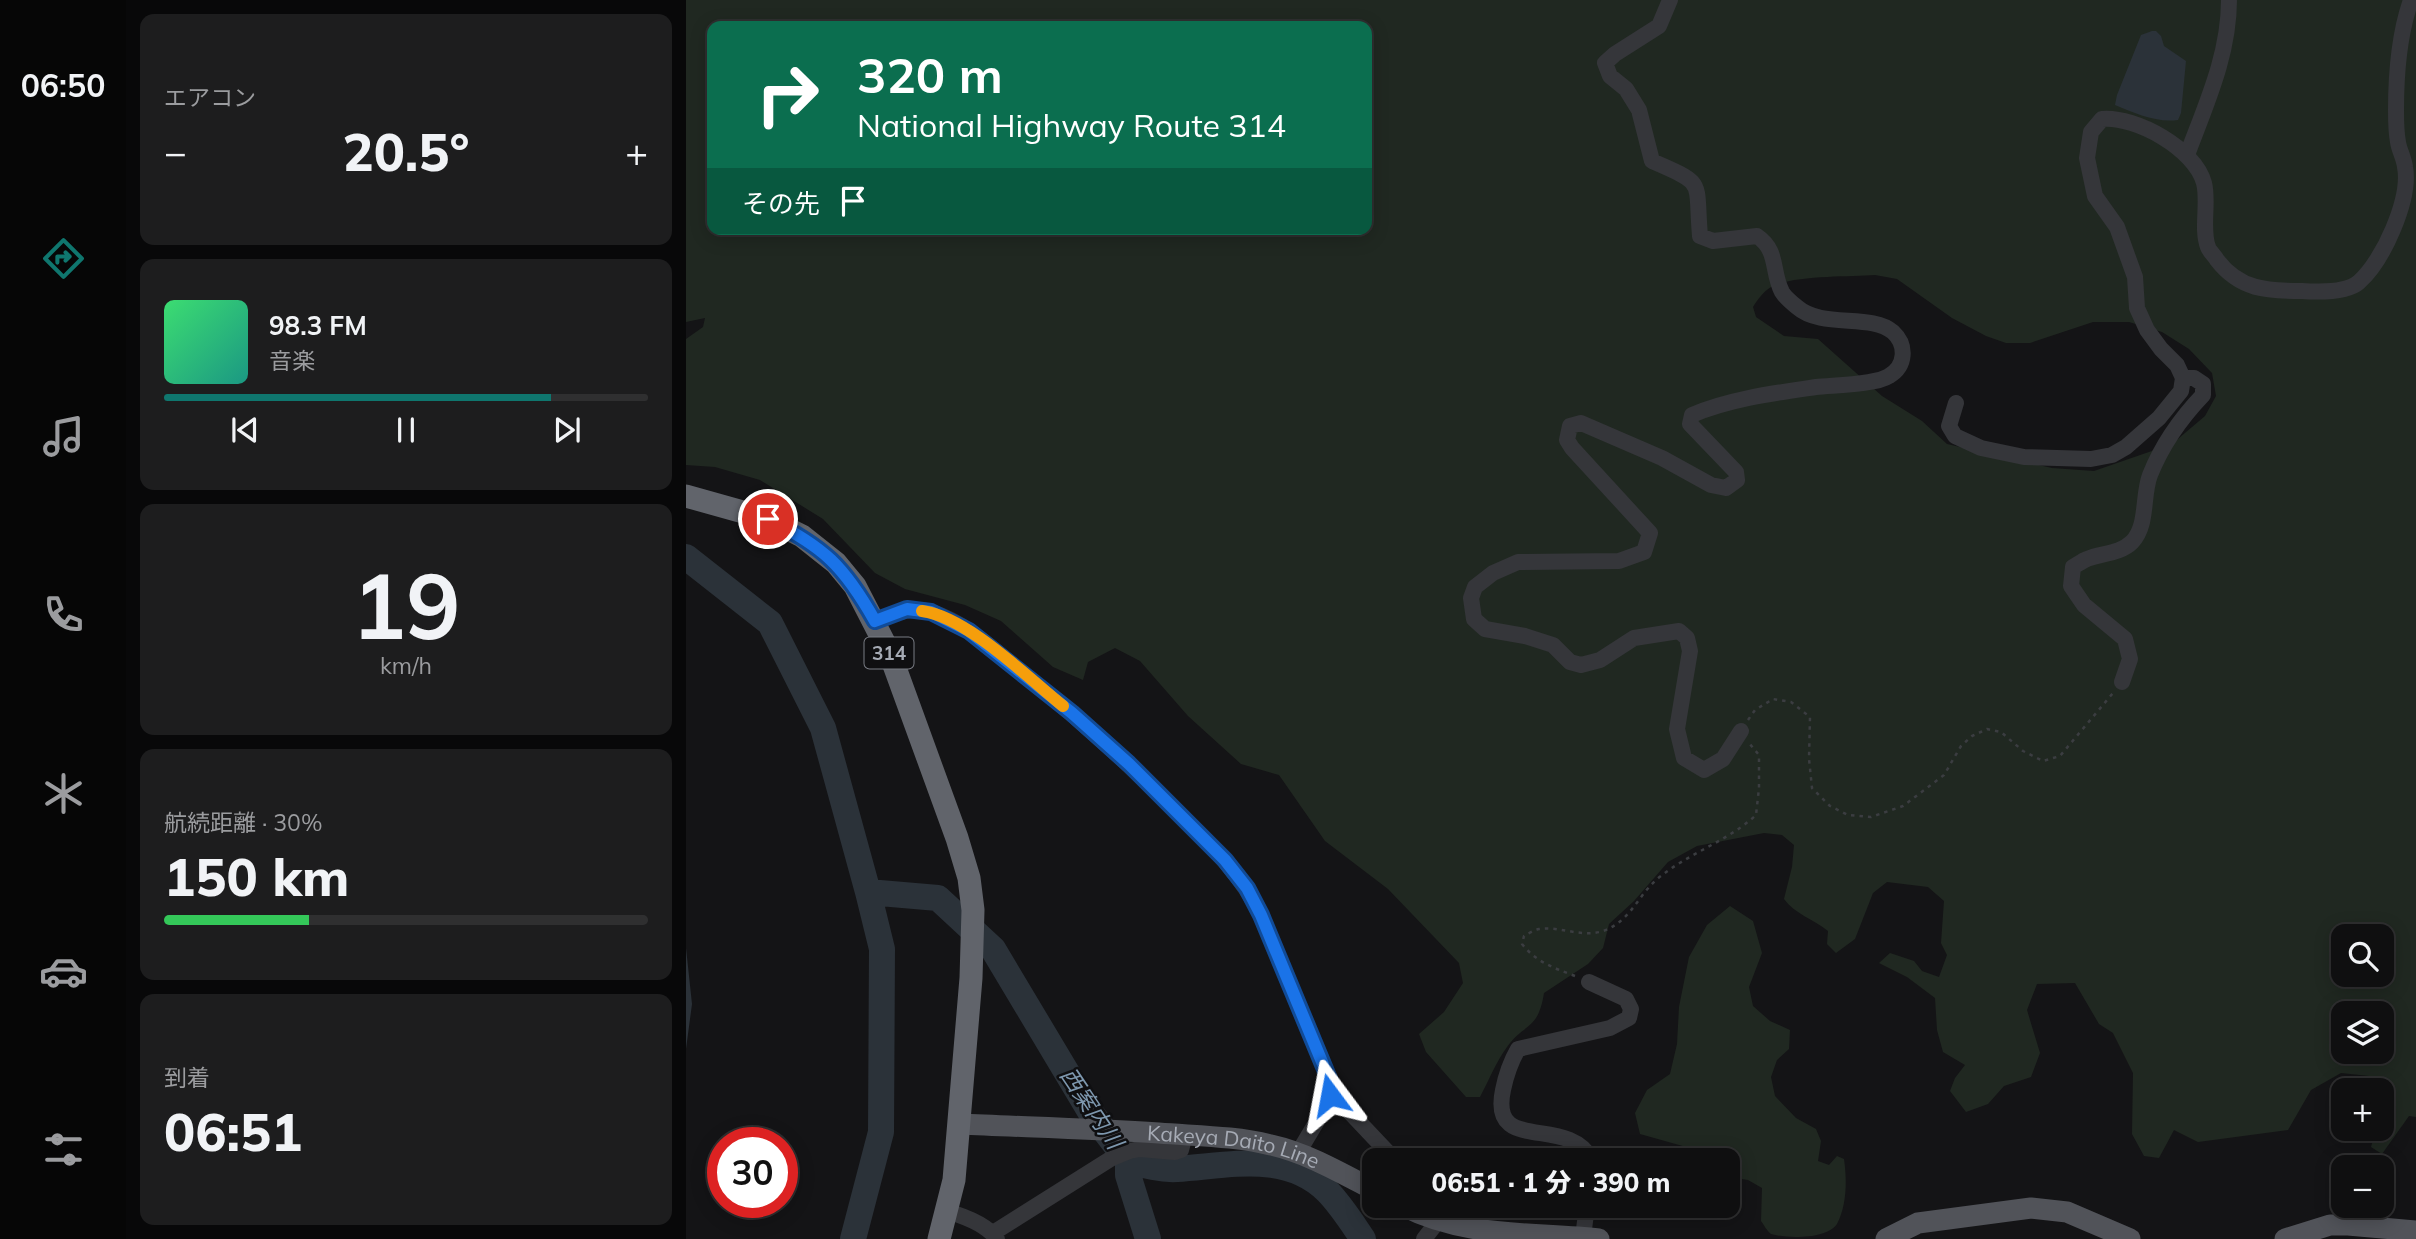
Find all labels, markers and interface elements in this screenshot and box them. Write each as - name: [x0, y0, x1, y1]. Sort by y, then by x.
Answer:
- text: 320 m: [857, 44, 1003, 105]
- icon: right: [742, 49, 833, 140]
- text: 06:50: [21, 65, 105, 105]
- text: エアコン: [164, 83, 256, 112]
- text: National Highway Route 314: [857, 105, 1286, 145]
- text: 20.5°: [342, 119, 470, 184]
- text: −: [164, 128, 187, 176]
- text: +: [625, 128, 648, 176]
- icon: arrive: [834, 182, 872, 220]
- text: その先: [742, 187, 820, 220]
- icon: directions: [39, 234, 88, 283]
- text: 98.3 FM: [269, 309, 367, 342]
- text: 音楽: [269, 346, 315, 375]
- icon: previous: [226, 411, 264, 449]
- icon: pause: [387, 411, 425, 449]
- icon: next: [548, 411, 586, 449]
- icon: music: [39, 412, 88, 461]
- pin: [738, 489, 798, 549]
- icon: arrive: [749, 500, 787, 538]
- text: 19: [351, 548, 461, 662]
- icon: phone: [39, 590, 88, 639]
- road number: 314: [864, 638, 914, 668]
- text: km/h: [380, 651, 432, 680]
- icon: climate: [39, 769, 88, 818]
- text: 航続距離 · 30%: [164, 808, 322, 837]
- text: 150 km: [164, 844, 349, 909]
- map controls: [2331, 924, 2394, 1218]
- button: search: [2331, 924, 2394, 987]
- icon: car: [39, 947, 88, 996]
- button: layers: [2331, 1001, 2394, 1064]
- position arrow: [1293, 1058, 1367, 1132]
- water label: 西案内川: [1054, 1062, 1131, 1157]
- text: 到着: [164, 1063, 210, 1092]
- button: +: [2331, 1078, 2394, 1141]
- text: 06:51: [164, 1099, 302, 1164]
- street label: Kakeya Daito Line: [1147, 1119, 1324, 1174]
- icon: filters: [39, 1125, 88, 1174]
- speed limit sign: 30: [707, 1127, 798, 1218]
- button: −: [2331, 1155, 2394, 1218]
- text: 06:51 · 1 分 · 390 m: [1432, 1166, 1670, 1199]

